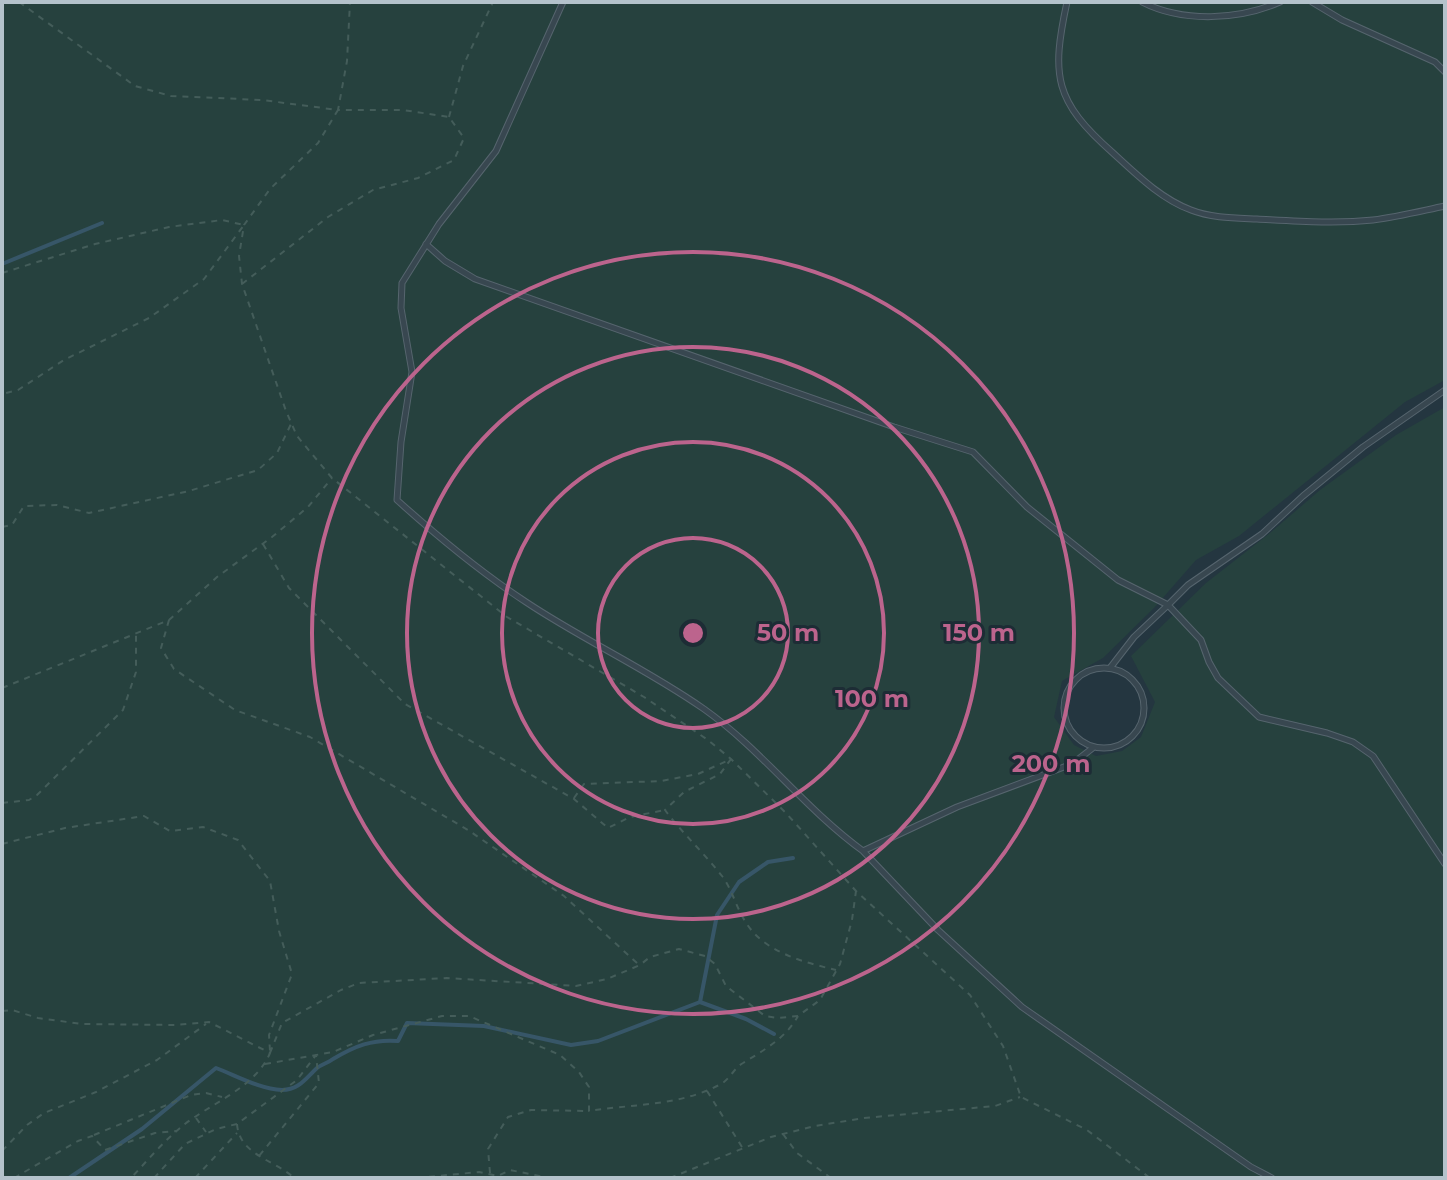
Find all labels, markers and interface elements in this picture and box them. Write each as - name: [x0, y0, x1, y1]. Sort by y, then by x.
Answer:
- text: 50 m: [757, 618, 819, 647]
- text: 150 m: [943, 618, 1015, 647]
- centre of rings: [679, 619, 707, 647]
- text: 100 m: [835, 684, 909, 713]
- text: 200 m: [1012, 749, 1090, 778]

